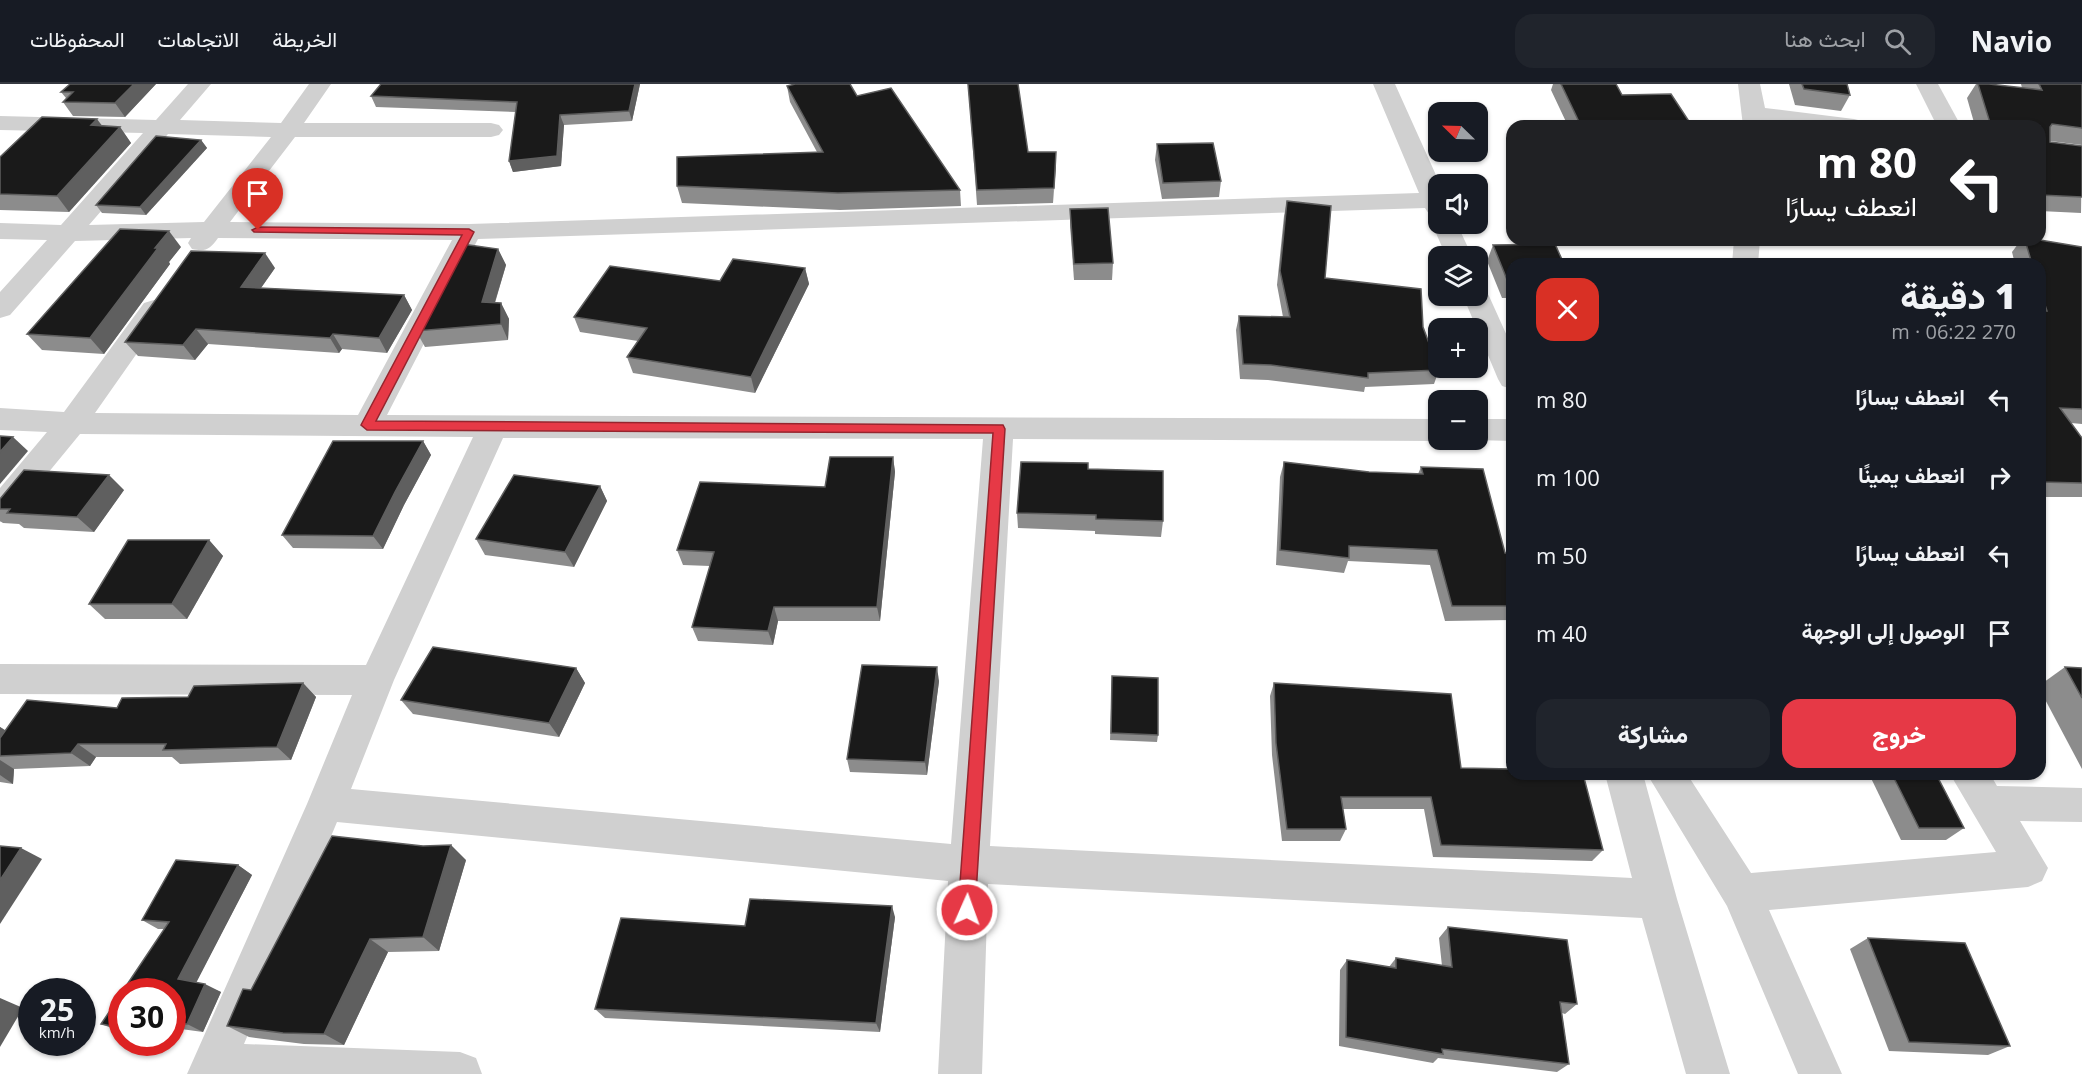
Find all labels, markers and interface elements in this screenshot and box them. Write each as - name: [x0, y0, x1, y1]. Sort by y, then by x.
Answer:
- search box: [1515, 14, 1935, 68]
- text: Navio: [1971, 22, 2052, 60]
- text: ابحث هنا: [1784, 23, 1866, 53]
- text: المحفوظات: [30, 25, 125, 53]
- text: الاتجاهات: [158, 25, 239, 53]
- text: الخريطة: [272, 25, 337, 53]
- icon: search: [1881, 25, 1914, 58]
- north arrow: [1428, 102, 1488, 162]
- map controls: [1428, 102, 1488, 450]
- text: 80 m: [1817, 133, 1917, 190]
- icon: left: [1938, 144, 2016, 222]
- pin: [232, 168, 283, 230]
- button: sound: [1428, 174, 1488, 234]
- icon: arrive: [241, 177, 274, 210]
- text: انعطف يسارًا: [1785, 187, 1917, 224]
- button: layers: [1428, 246, 1488, 306]
- text: 1 دقيقة: [1900, 271, 2016, 320]
- button: close: [1536, 278, 1599, 341]
- button: +: [1428, 318, 1488, 378]
- text: 270 m · 06:22: [1891, 318, 2016, 345]
- text: انعطف يسارًا: [1855, 381, 1965, 411]
- icon: left: [1983, 383, 2016, 416]
- text: 80 m: [1536, 384, 1587, 414]
- button: −: [1428, 390, 1488, 450]
- text: انعطف يمينًا: [1858, 459, 1965, 489]
- icon: right: [1983, 461, 2016, 494]
- text: 100 m: [1536, 462, 1600, 492]
- text: انعطف يسارًا: [1855, 537, 1965, 567]
- icon: left: [1983, 539, 2016, 572]
- text: 50 m: [1536, 540, 1587, 570]
- text: الوصول إلى الوجهة: [1801, 615, 1965, 645]
- icon: arrive: [1983, 617, 2016, 650]
- text: 40 m: [1536, 618, 1587, 648]
- button: مشاركة: [1536, 699, 1770, 768]
- button: خروج: [1782, 699, 2016, 768]
- position arrow: [935, 878, 999, 942]
- speed limit sign: 30: [108, 978, 186, 1056]
- text: 25: [40, 989, 74, 1030]
- text: km/h: [39, 1022, 75, 1042]

